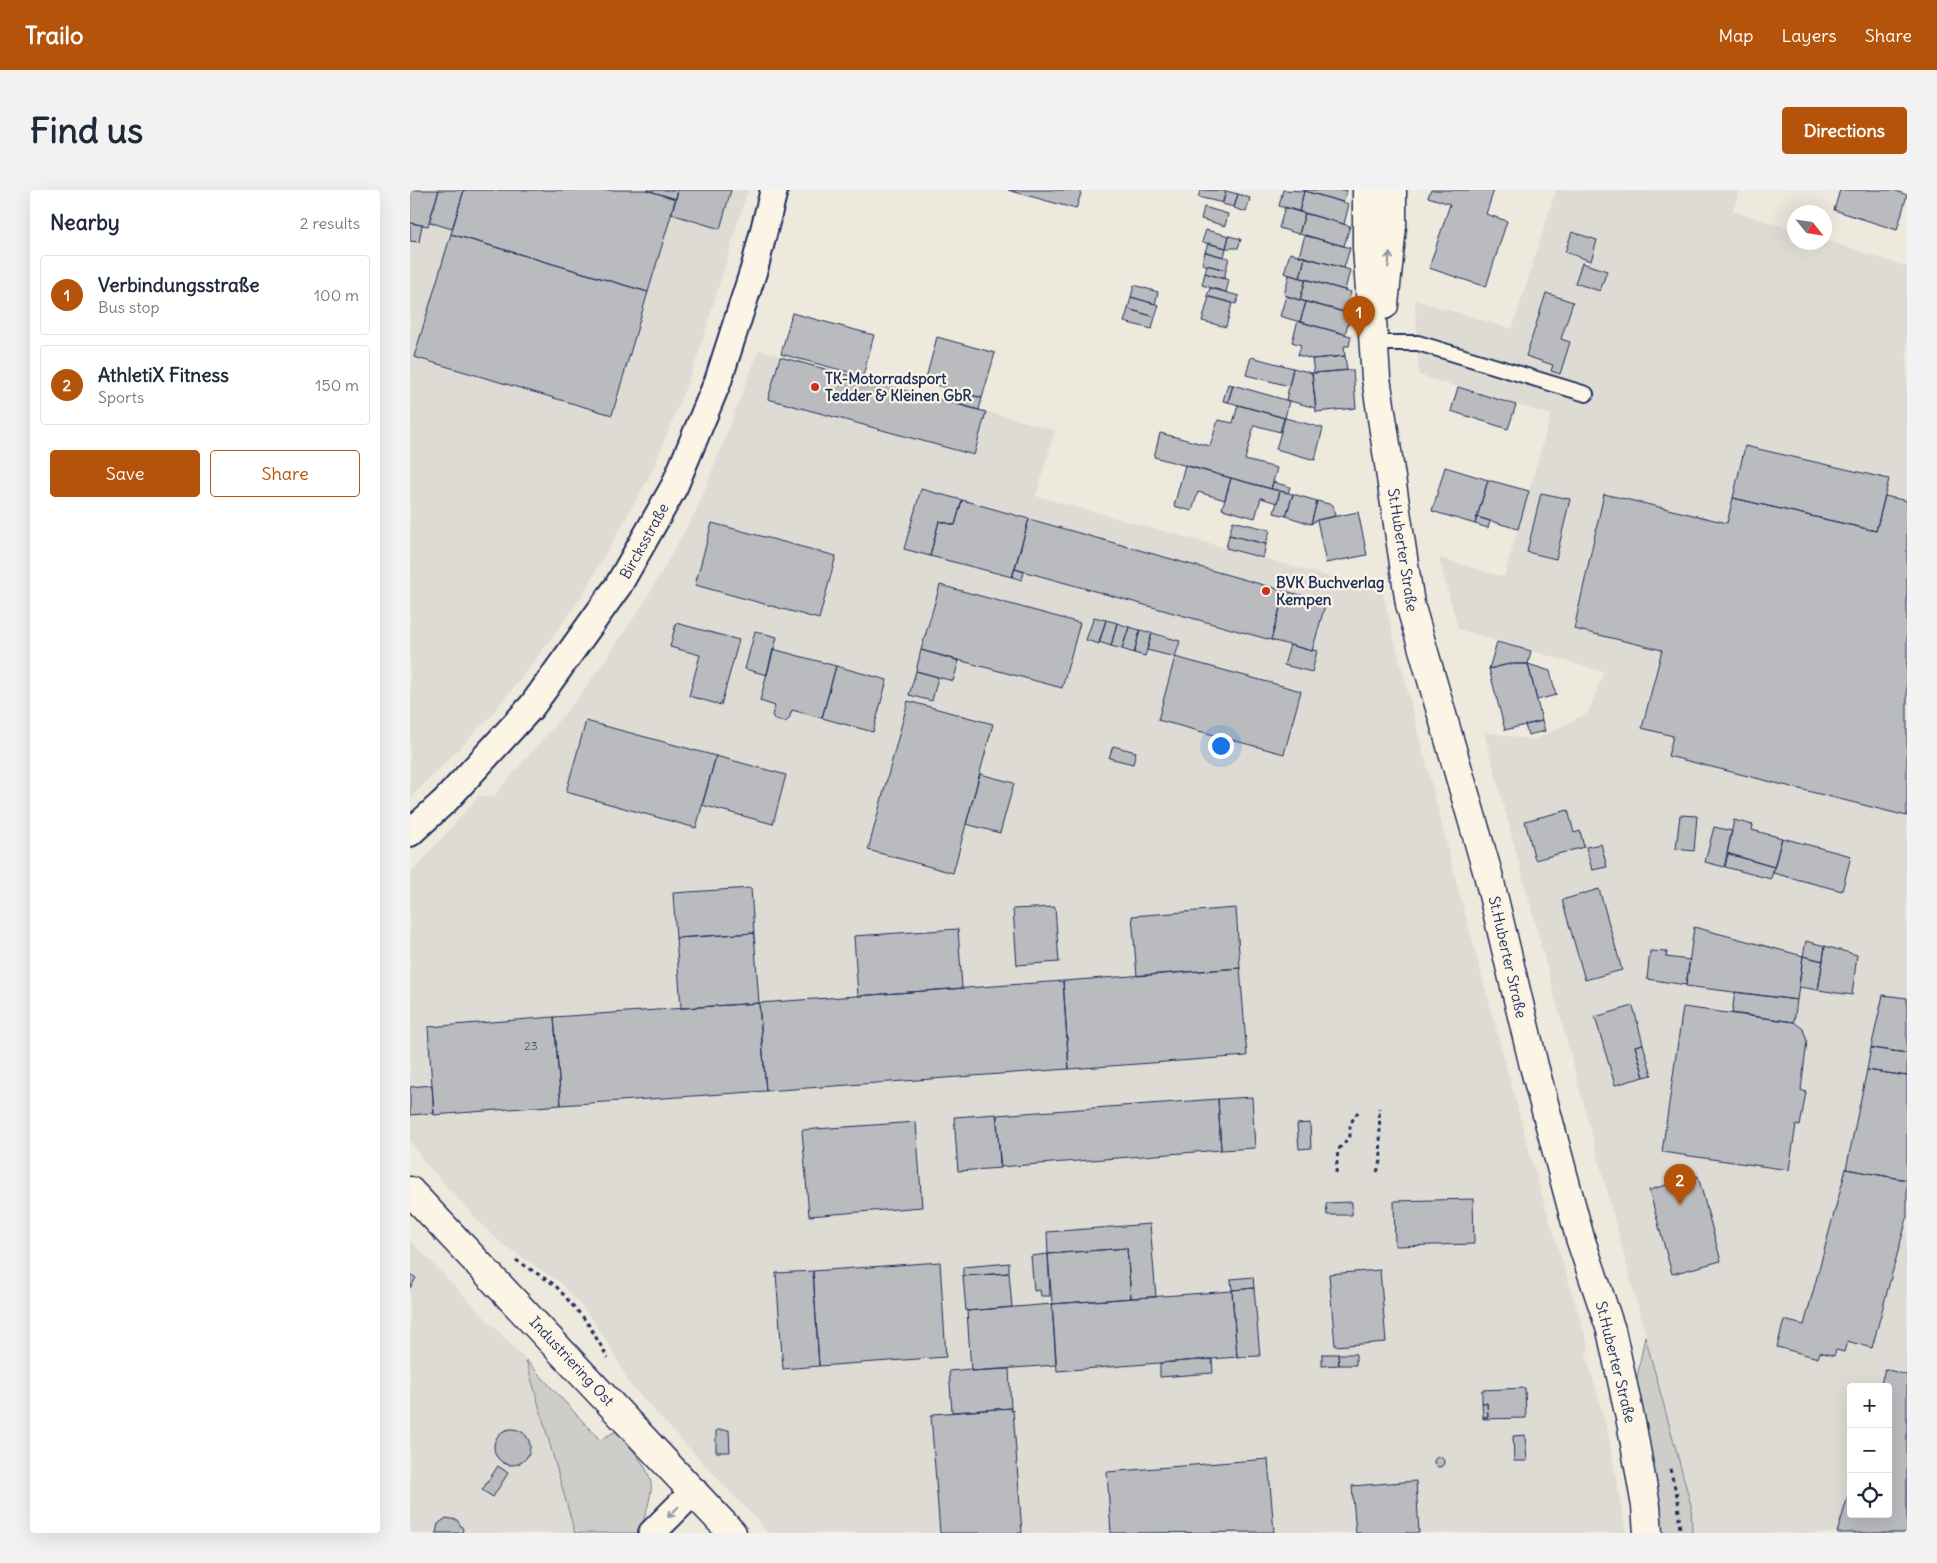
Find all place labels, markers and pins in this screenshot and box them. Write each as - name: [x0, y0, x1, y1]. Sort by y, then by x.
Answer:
- pin: 1: [1343, 296, 1375, 337]
- place label: TK-Motorradsport Tedder & Kleinen GbR: [825, 369, 972, 405]
- marker: TK-Motorradsport Tedder & Kleinen GbR: [809, 381, 821, 393]
- place label: BVK Buchverlag Kempen: [1276, 573, 1384, 610]
- marker: BVK Buchverlag Kempen: [1260, 585, 1272, 597]
- pin: 2: [1664, 1164, 1696, 1205]

